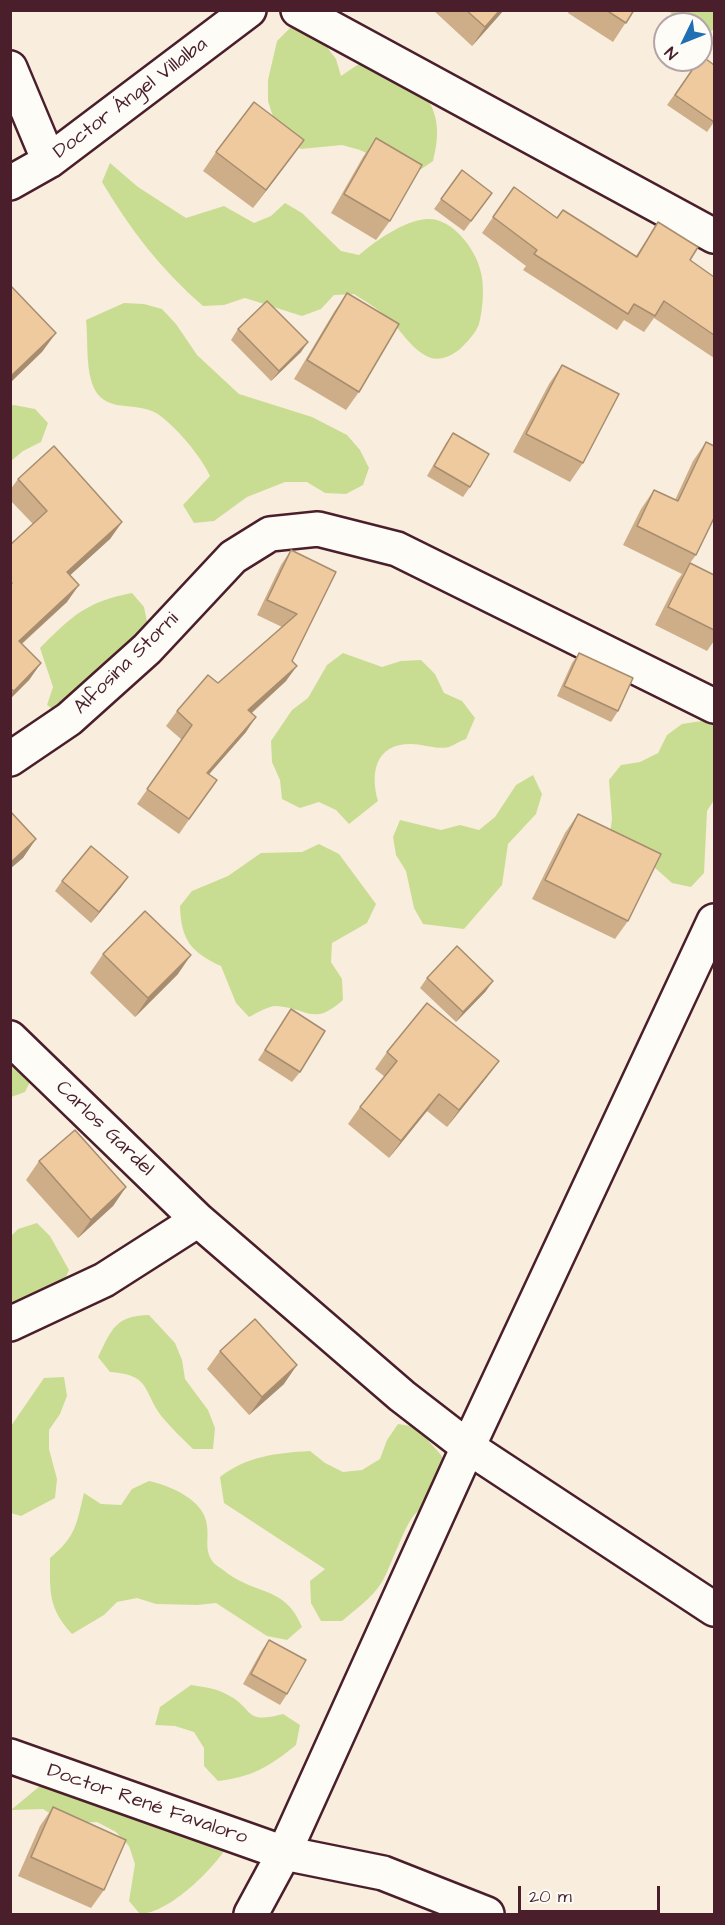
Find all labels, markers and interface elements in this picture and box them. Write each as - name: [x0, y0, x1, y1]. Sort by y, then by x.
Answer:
- north arrow: [653, 12, 713, 72]
- street label: Doctor Ángel Villalba: [49, 33, 213, 165]
- text: N: [660, 42, 683, 64]
- street label: Alfosina Storni: [70, 608, 184, 720]
- street label: Carlos Gardel: [50, 1076, 158, 1182]
- street label: Doctor René Favaloro: [44, 1759, 250, 1851]
- scale bar: [521, 1874, 664, 1912]
- text: 20 m: [529, 1884, 572, 1909]

